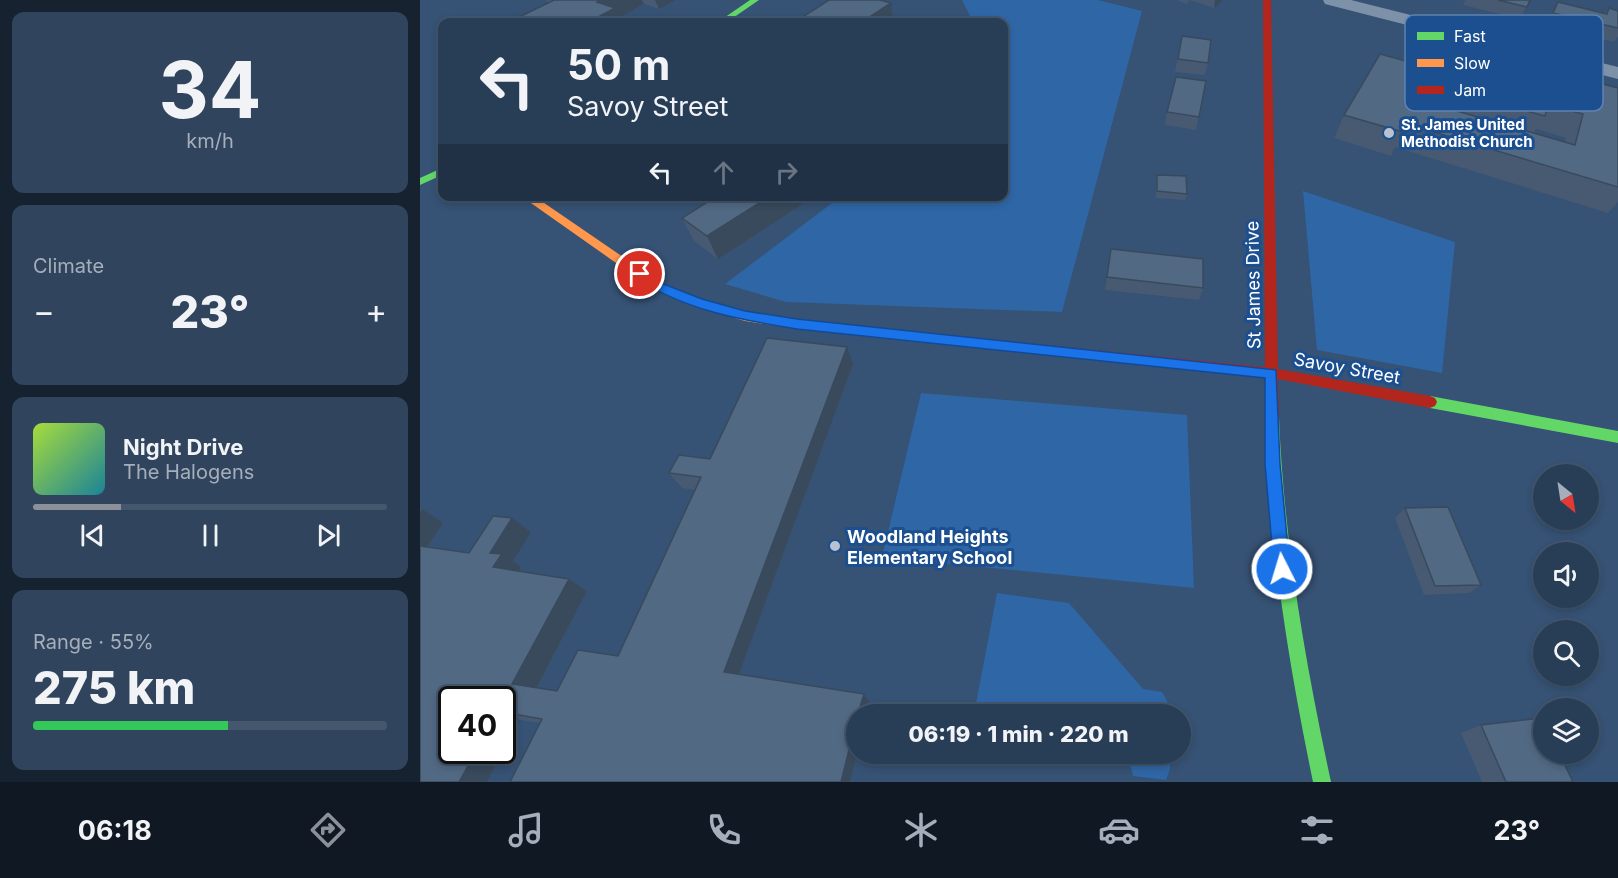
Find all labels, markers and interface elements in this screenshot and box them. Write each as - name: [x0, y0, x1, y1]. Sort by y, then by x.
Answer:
- legend: [1405, 15, 1603, 111]
- text: Fast: [1454, 26, 1486, 46]
- text: 50 m: [567, 39, 670, 90]
- text: 34: [158, 42, 262, 137]
- icon: left: [468, 42, 546, 120]
- text: Slow: [1454, 53, 1491, 73]
- text: Jam: [1454, 80, 1486, 100]
- text: Savoy Street: [567, 90, 728, 123]
- place label: St. James United Methodist Church: [1401, 115, 1533, 151]
- marker: St. James United Methodist Church: [1382, 126, 1396, 140]
- text: km/h: [186, 129, 234, 153]
- icon: left: [644, 156, 677, 189]
- icon: ahead: [707, 156, 740, 189]
- icon: right: [770, 156, 803, 189]
- street label: St James Drive: [1241, 221, 1265, 349]
- pin: [614, 248, 665, 299]
- text: Climate: [33, 254, 104, 278]
- icon: arrive: [623, 257, 656, 290]
- text: 23°: [171, 284, 249, 339]
- text: −: [33, 291, 55, 331]
- text: +: [365, 291, 387, 331]
- street label: Savoy Street: [1292, 348, 1402, 388]
- text: Night Drive: [123, 434, 243, 460]
- text: The Halogens: [123, 460, 254, 484]
- north arrow: [1533, 464, 1599, 530]
- map controls: [1533, 464, 1599, 764]
- icon: previous: [76, 519, 109, 552]
- icon: pause: [194, 519, 227, 552]
- icon: next: [312, 519, 345, 552]
- place label: Woodland Heights Elementary School: [847, 526, 1012, 568]
- position arrow: [1250, 537, 1314, 601]
- marker: Woodland Heights Elementary School: [828, 539, 842, 553]
- button: sound: [1533, 542, 1599, 608]
- button: search: [1533, 620, 1599, 686]
- text: Range · 55%: [33, 630, 154, 654]
- text: 275 km: [33, 660, 195, 715]
- speed limit sign: 40: [438, 686, 516, 764]
- button: layers: [1533, 698, 1599, 764]
- text: 06:19 · 1 min · 220 m: [908, 721, 1129, 747]
- icon: directions: [307, 809, 349, 851]
- icon: music: [505, 809, 547, 851]
- icon: phone: [703, 809, 745, 851]
- icon: climate: [900, 809, 942, 851]
- icon: car: [1098, 809, 1140, 851]
- icon: filters: [1296, 809, 1338, 851]
- text: 06:18: [78, 814, 152, 847]
- text: 23°: [1493, 814, 1540, 847]

